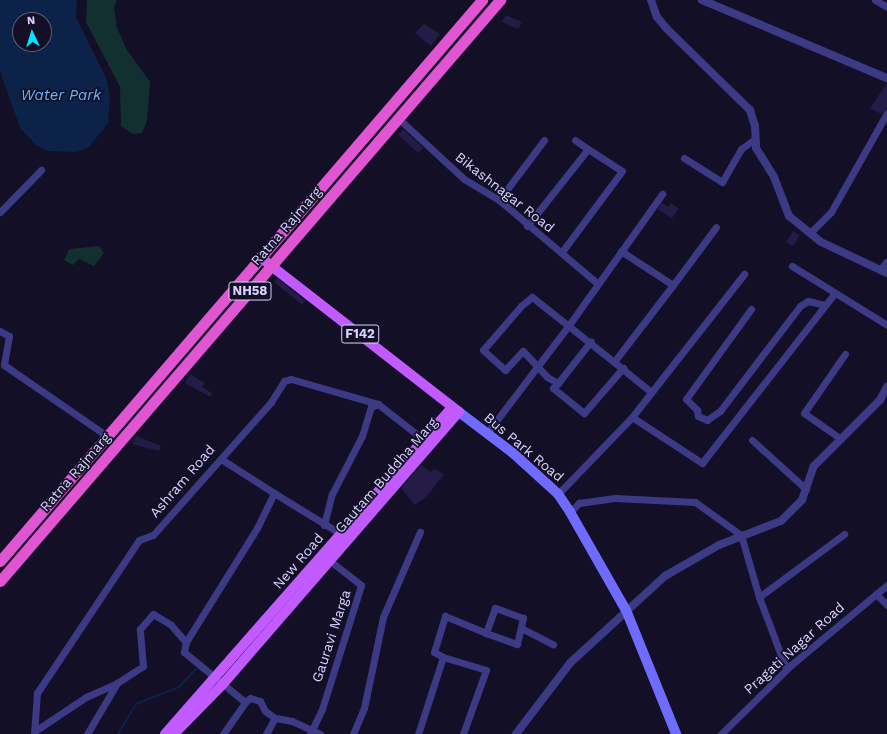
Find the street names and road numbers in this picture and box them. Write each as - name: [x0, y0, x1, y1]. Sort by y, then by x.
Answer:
- street label: Bikashnagar Road: [452, 148, 558, 236]
- street label: Ratna Rajmarg: [247, 183, 325, 269]
- road number: NH58: [228, 280, 272, 302]
- road number: F142: [341, 323, 379, 345]
- street label: Bus Park Road: [481, 409, 567, 485]
- street label: Gautam Buddha Marg: [331, 414, 441, 536]
- street label: Ratna Rajmarg: [36, 429, 114, 515]
- street label: Ashram Road: [146, 441, 218, 521]
- street label: New Road: [269, 530, 327, 592]
- street label: Gauravi Marga: [308, 588, 354, 684]
- street label: Pragati Nagar Road: [740, 598, 848, 698]

